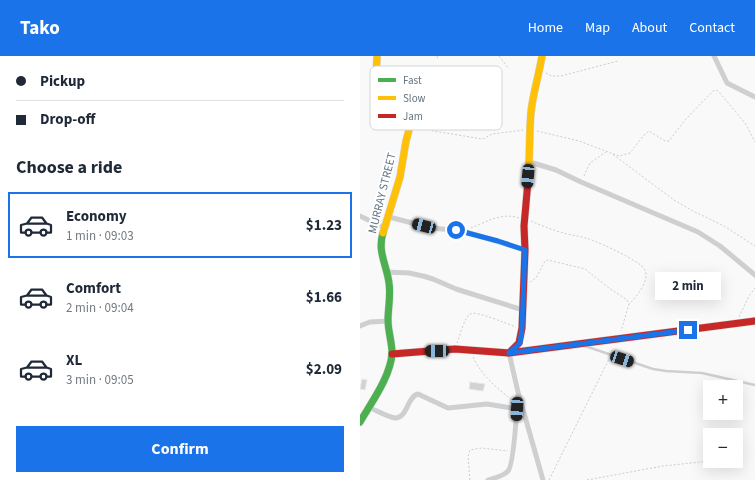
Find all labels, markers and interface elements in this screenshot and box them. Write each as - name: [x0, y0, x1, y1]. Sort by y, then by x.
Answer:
- text: Tako: [20, 15, 60, 42]
- text: Home: [528, 18, 563, 38]
- text: Map: [585, 18, 610, 38]
- text: About: [632, 18, 667, 38]
- text: Contact: [689, 18, 735, 38]
- legend: [370, 66, 502, 130]
- text: Pickup: [40, 71, 85, 92]
- text: Fast: [403, 73, 422, 88]
- text: Slow: [403, 91, 426, 106]
- text: Drop-off: [40, 109, 95, 130]
- text: Jam: [403, 109, 423, 124]
- street label: MURRAY STREET: [364, 150, 401, 235]
- text: Choose a ride: [16, 155, 122, 180]
- car: [521, 164, 535, 188]
- text: Economy: [66, 206, 127, 227]
- icon: car: [18, 207, 54, 243]
- text: $1.23: [306, 215, 342, 236]
- car: [411, 217, 437, 235]
- route start: [447, 221, 465, 239]
- text: 1 min · 09:03: [66, 227, 134, 245]
- callout: 2 min: [655, 272, 721, 300]
- text: 2 min: [672, 277, 704, 295]
- text: Comfort: [66, 278, 121, 299]
- icon: car: [18, 279, 54, 315]
- text: $1.66: [306, 287, 342, 308]
- text: 2 min · 09:04: [66, 299, 134, 317]
- route end: [679, 321, 697, 339]
- car: [425, 345, 449, 357]
- text: XL: [66, 350, 82, 371]
- car: [609, 350, 635, 368]
- icon: car: [18, 351, 54, 387]
- text: $2.09: [306, 359, 342, 380]
- text: 3 min · 09:05: [66, 371, 134, 389]
- map controls: [703, 380, 743, 468]
- button: +: [703, 380, 743, 420]
- car: [510, 397, 524, 421]
- button: Confirm: [16, 426, 344, 472]
- button: −: [703, 428, 743, 468]

